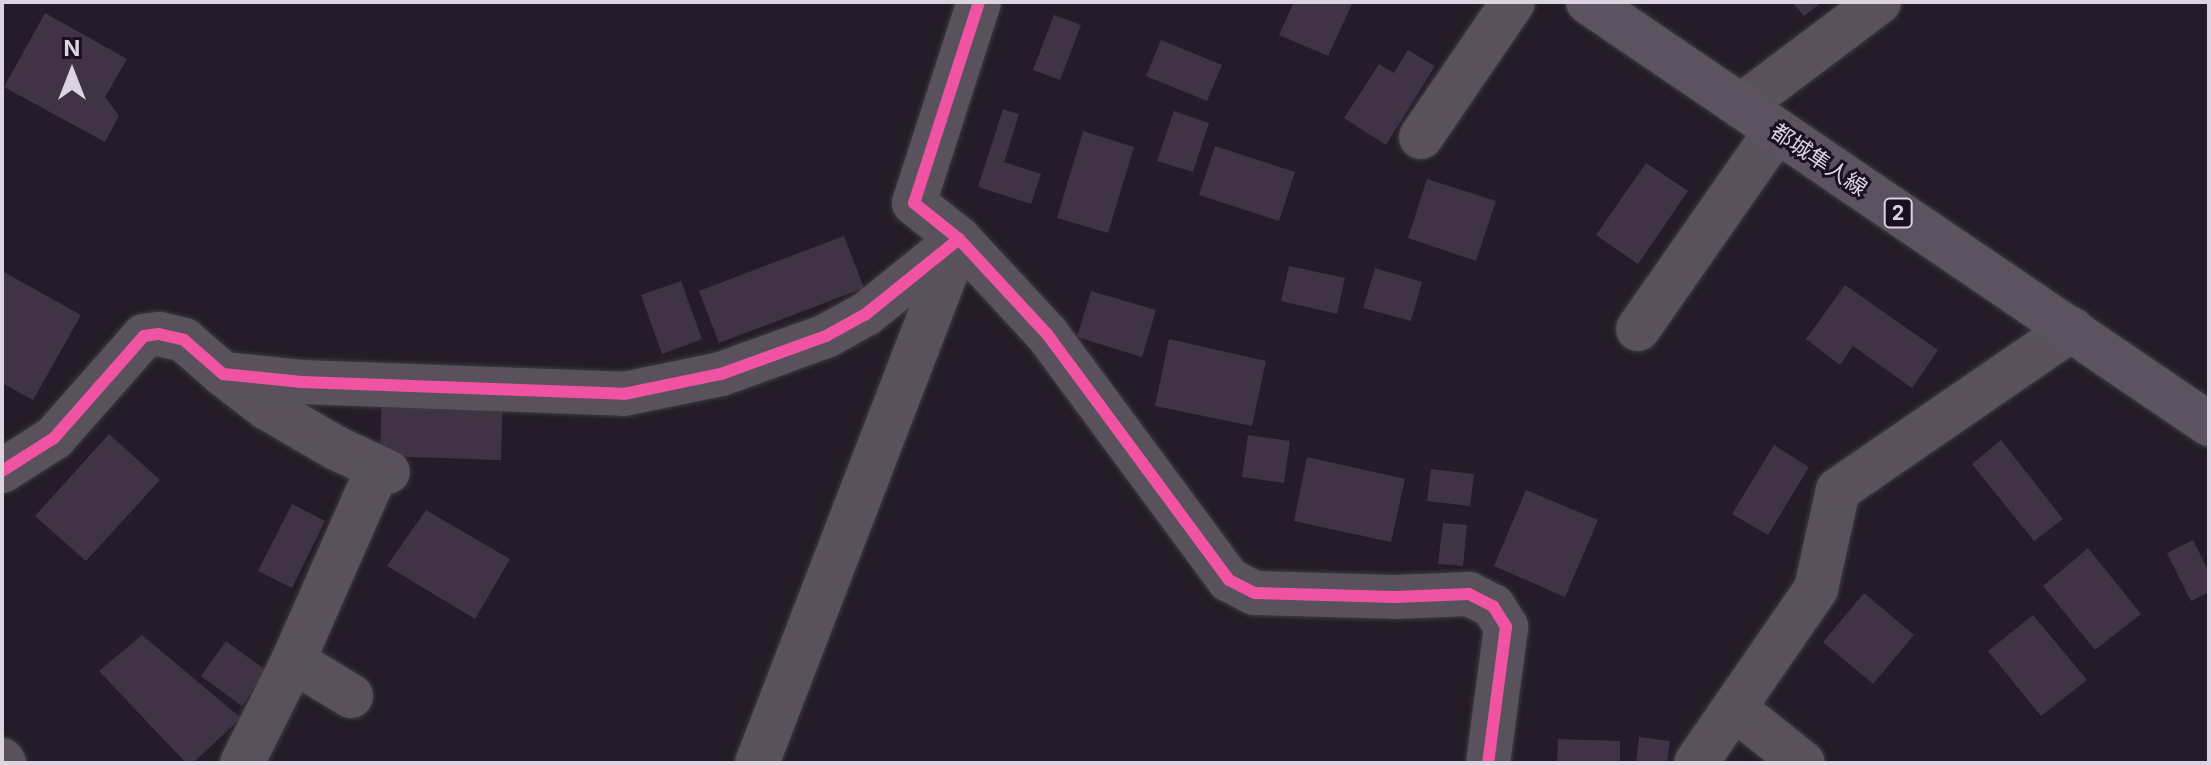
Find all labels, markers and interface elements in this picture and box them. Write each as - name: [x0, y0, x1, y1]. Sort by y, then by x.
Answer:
- north arrow: [32, 32, 112, 112]
- text: N: [64, 35, 80, 61]
- street label: 都城隼人線: [1766, 118, 1872, 202]
- road number: 2: [1882, 197, 1914, 229]

